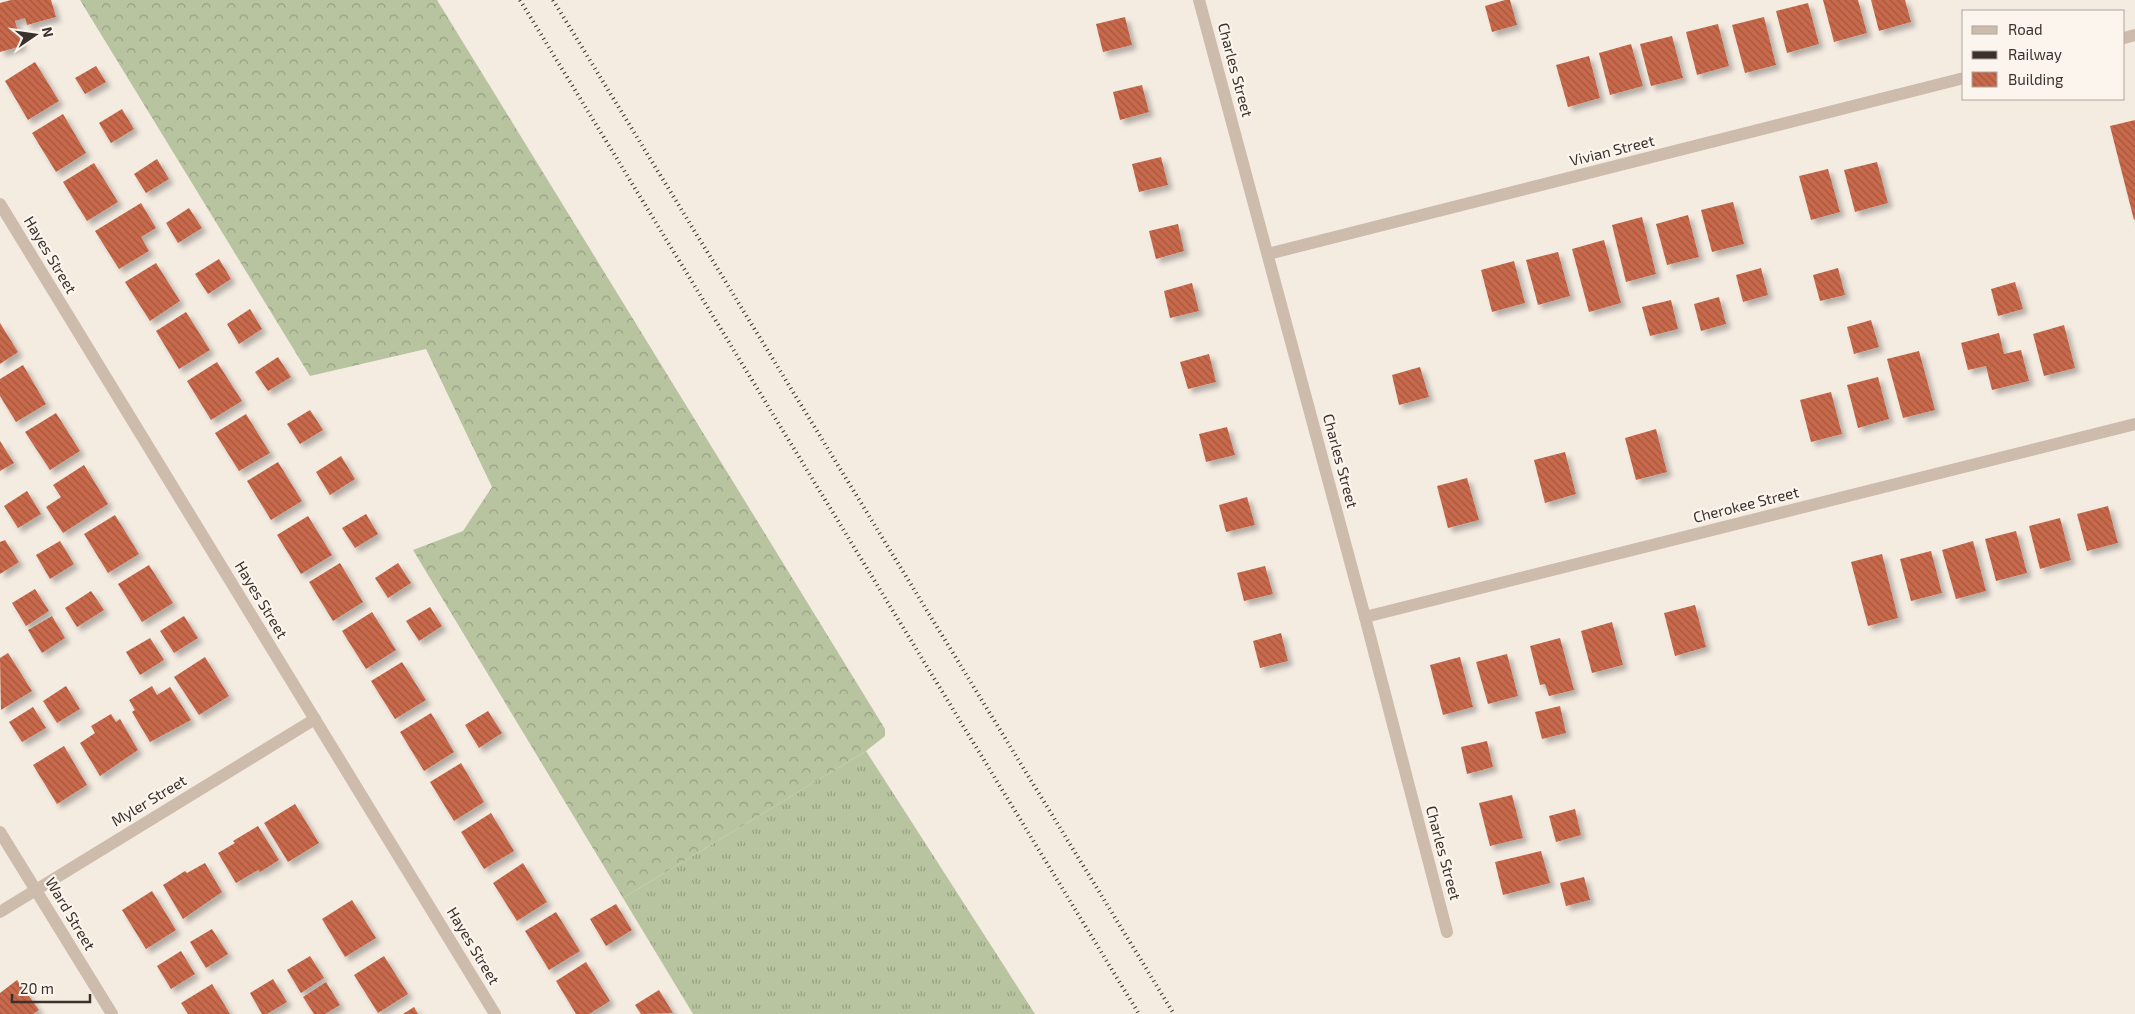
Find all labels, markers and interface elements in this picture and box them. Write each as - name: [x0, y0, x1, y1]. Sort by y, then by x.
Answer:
- north arrow: [10, 10, 60, 60]
- legend: [1962, 10, 2125, 100]
- text: Road: [2008, 20, 2043, 38]
- street label: Charles Street: [1215, 21, 1257, 119]
- text: N: [39, 25, 58, 39]
- text: Railway: [2008, 45, 2062, 63]
- text: Building: [2008, 70, 2064, 88]
- street label: Vivian Street: [1568, 131, 1656, 169]
- street label: Hayes Street: [21, 213, 81, 297]
- street label: Charles Street: [1320, 412, 1362, 510]
- street label: Cherokee Street: [1691, 482, 1801, 526]
- street label: Hayes Street: [232, 558, 292, 642]
- street label: Myler Street: [108, 771, 190, 830]
- street label: Charles Street: [1423, 804, 1465, 902]
- street label: Ward Street: [42, 874, 100, 953]
- street label: Hayes Street: [444, 904, 504, 988]
- scale bar: [12, 972, 90, 1004]
- text: 20 m: [20, 979, 54, 997]

